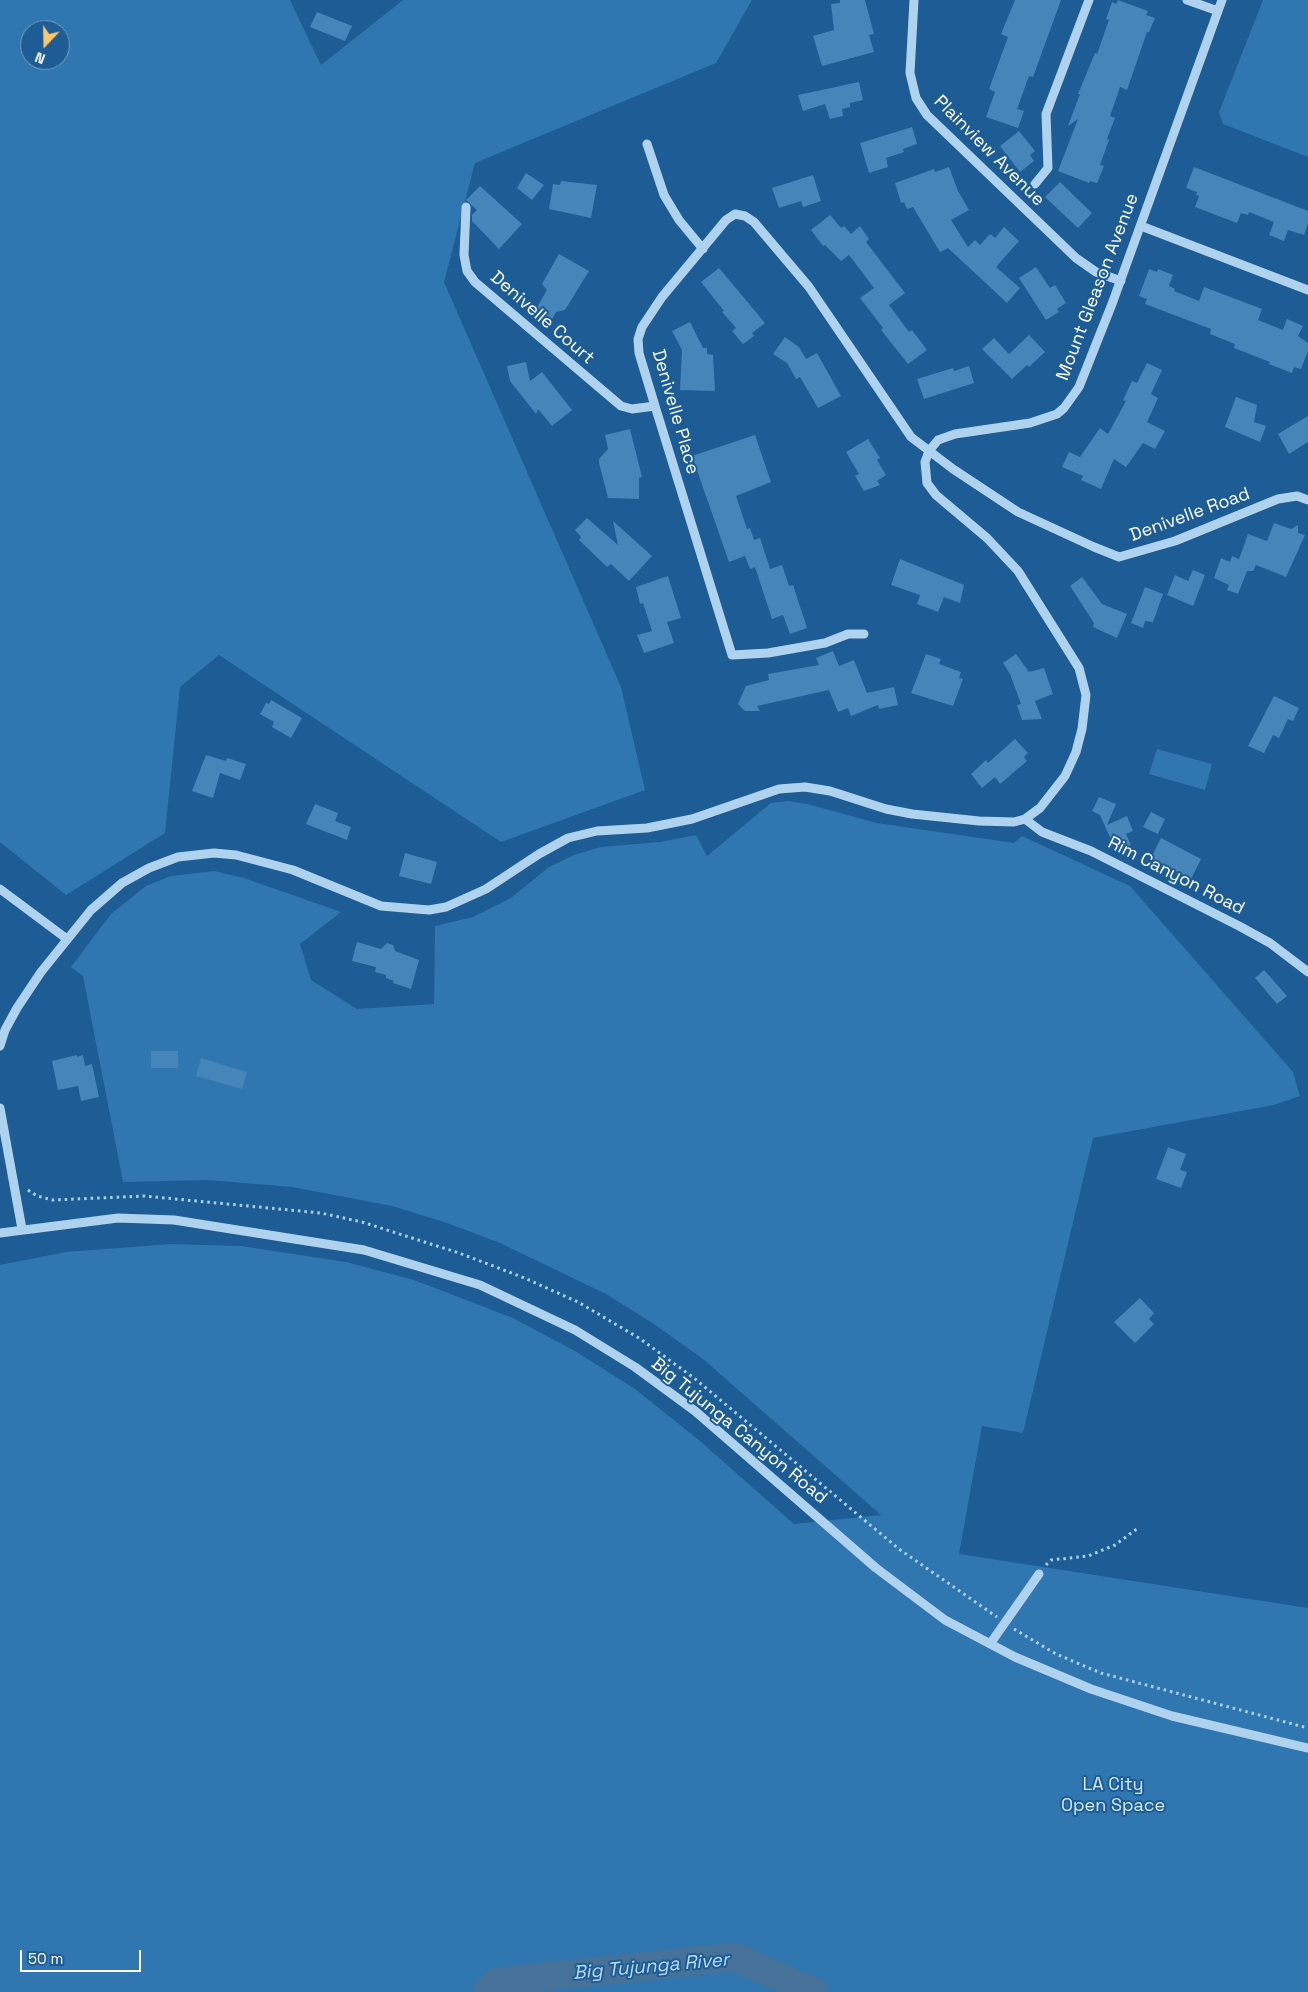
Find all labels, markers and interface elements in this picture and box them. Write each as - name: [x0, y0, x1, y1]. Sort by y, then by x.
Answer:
- north arrow: [20, 20, 70, 70]
- text: N: [32, 48, 48, 68]
- street label: Plainview Avenue: [929, 91, 1049, 211]
- street label: Mount Gleason Avenue: [1052, 190, 1144, 384]
- street label: Denivelle Court: [486, 267, 598, 369]
- street label: Denivelle Place: [647, 347, 703, 477]
- street label: Denivelle Road: [1127, 483, 1253, 547]
- street label: Rim Canyon Road: [1104, 832, 1248, 920]
- street label: Big Tujunga Canyon Road: [647, 1353, 831, 1509]
- park label: LA City Open Space: [1061, 1774, 1165, 1816]
- scale bar: [22, 1940, 144, 1972]
- text: 50 m: [28, 1949, 63, 1968]
- water label: Big Tujunga River: [572, 1949, 730, 1985]

